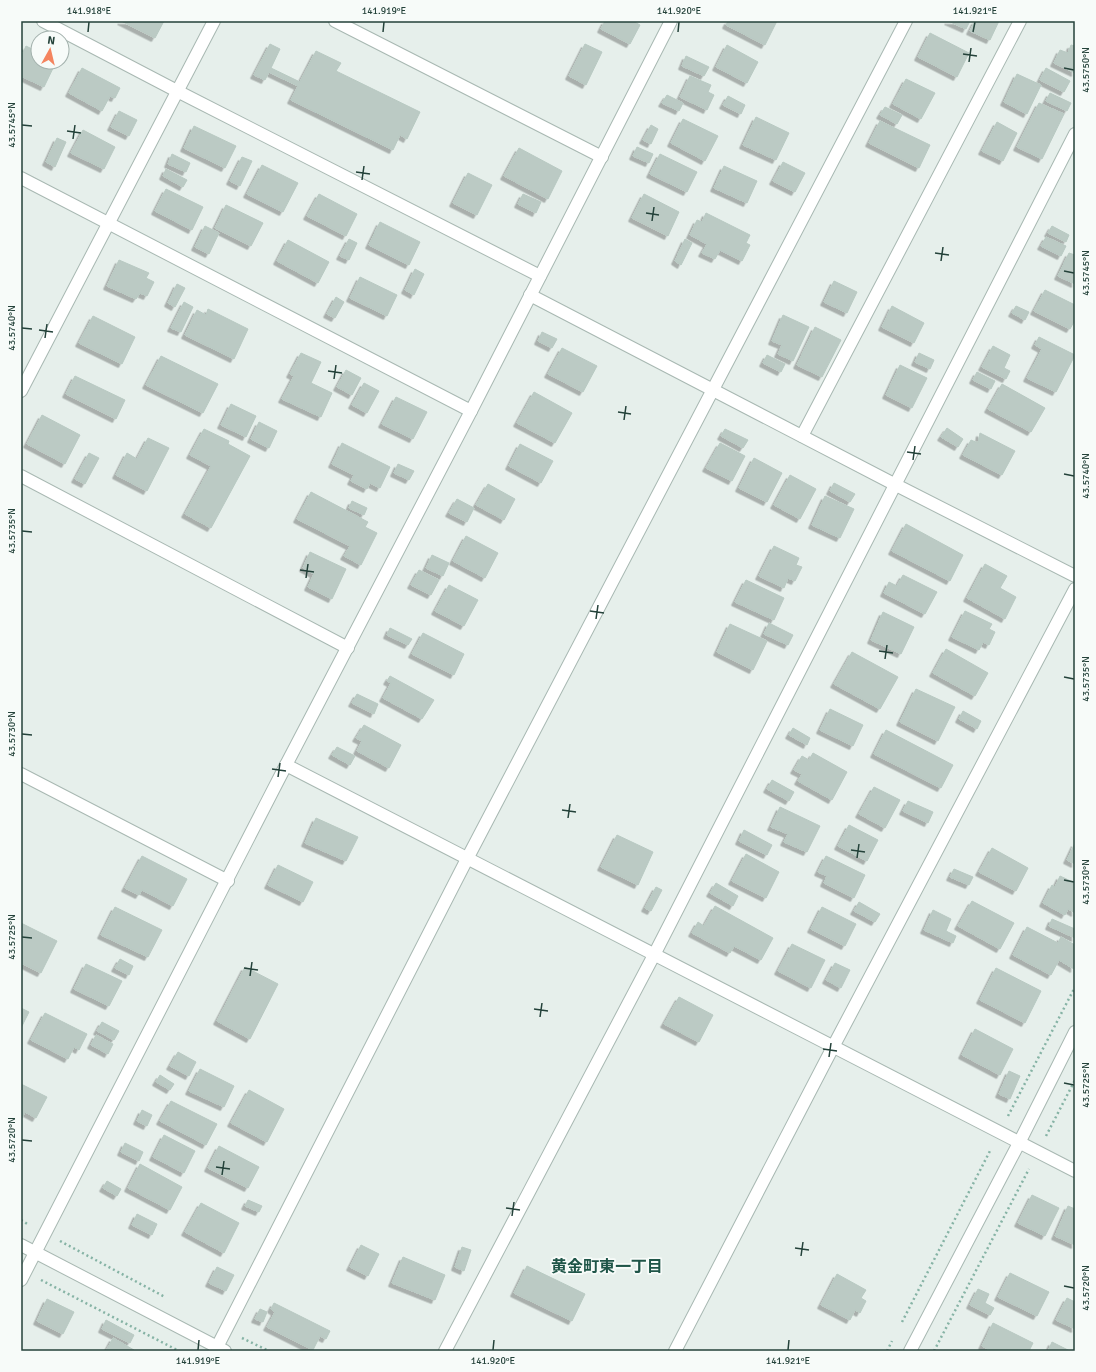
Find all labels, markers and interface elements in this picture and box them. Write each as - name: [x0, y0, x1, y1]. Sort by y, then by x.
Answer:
- text: 141.918°E: [67, 5, 112, 17]
- text: 141.919°E: [362, 5, 407, 17]
- text: 141.920°E: [657, 5, 702, 17]
- text: 141.921°E: [953, 5, 998, 17]
- north arrow: [30, 30, 70, 70]
- text: N: [47, 34, 56, 48]
- text: 43.5750°N: [1080, 47, 1092, 93]
- text: 43.5745°N: [6, 102, 18, 148]
- text: 43.5745°N: [1080, 250, 1092, 296]
- text: 43.5740°N: [6, 305, 18, 351]
- text: 43.5740°N: [1080, 453, 1092, 499]
- text: 43.5735°N: [6, 508, 18, 554]
- text: 43.5735°N: [1080, 656, 1092, 702]
- text: 43.5730°N: [6, 711, 18, 757]
- text: 43.5730°N: [1080, 859, 1092, 905]
- text: 43.5725°N: [6, 914, 18, 960]
- text: 43.5725°N: [1080, 1062, 1092, 1108]
- text: 43.5720°N: [6, 1117, 18, 1163]
- district label: 黄金町東一丁目: [551, 1257, 663, 1277]
- text: 43.5720°N: [1080, 1265, 1092, 1311]
- text: 141.919°E: [176, 1355, 221, 1367]
- text: 141.920°E: [471, 1355, 516, 1367]
- text: 141.921°E: [766, 1355, 811, 1367]

